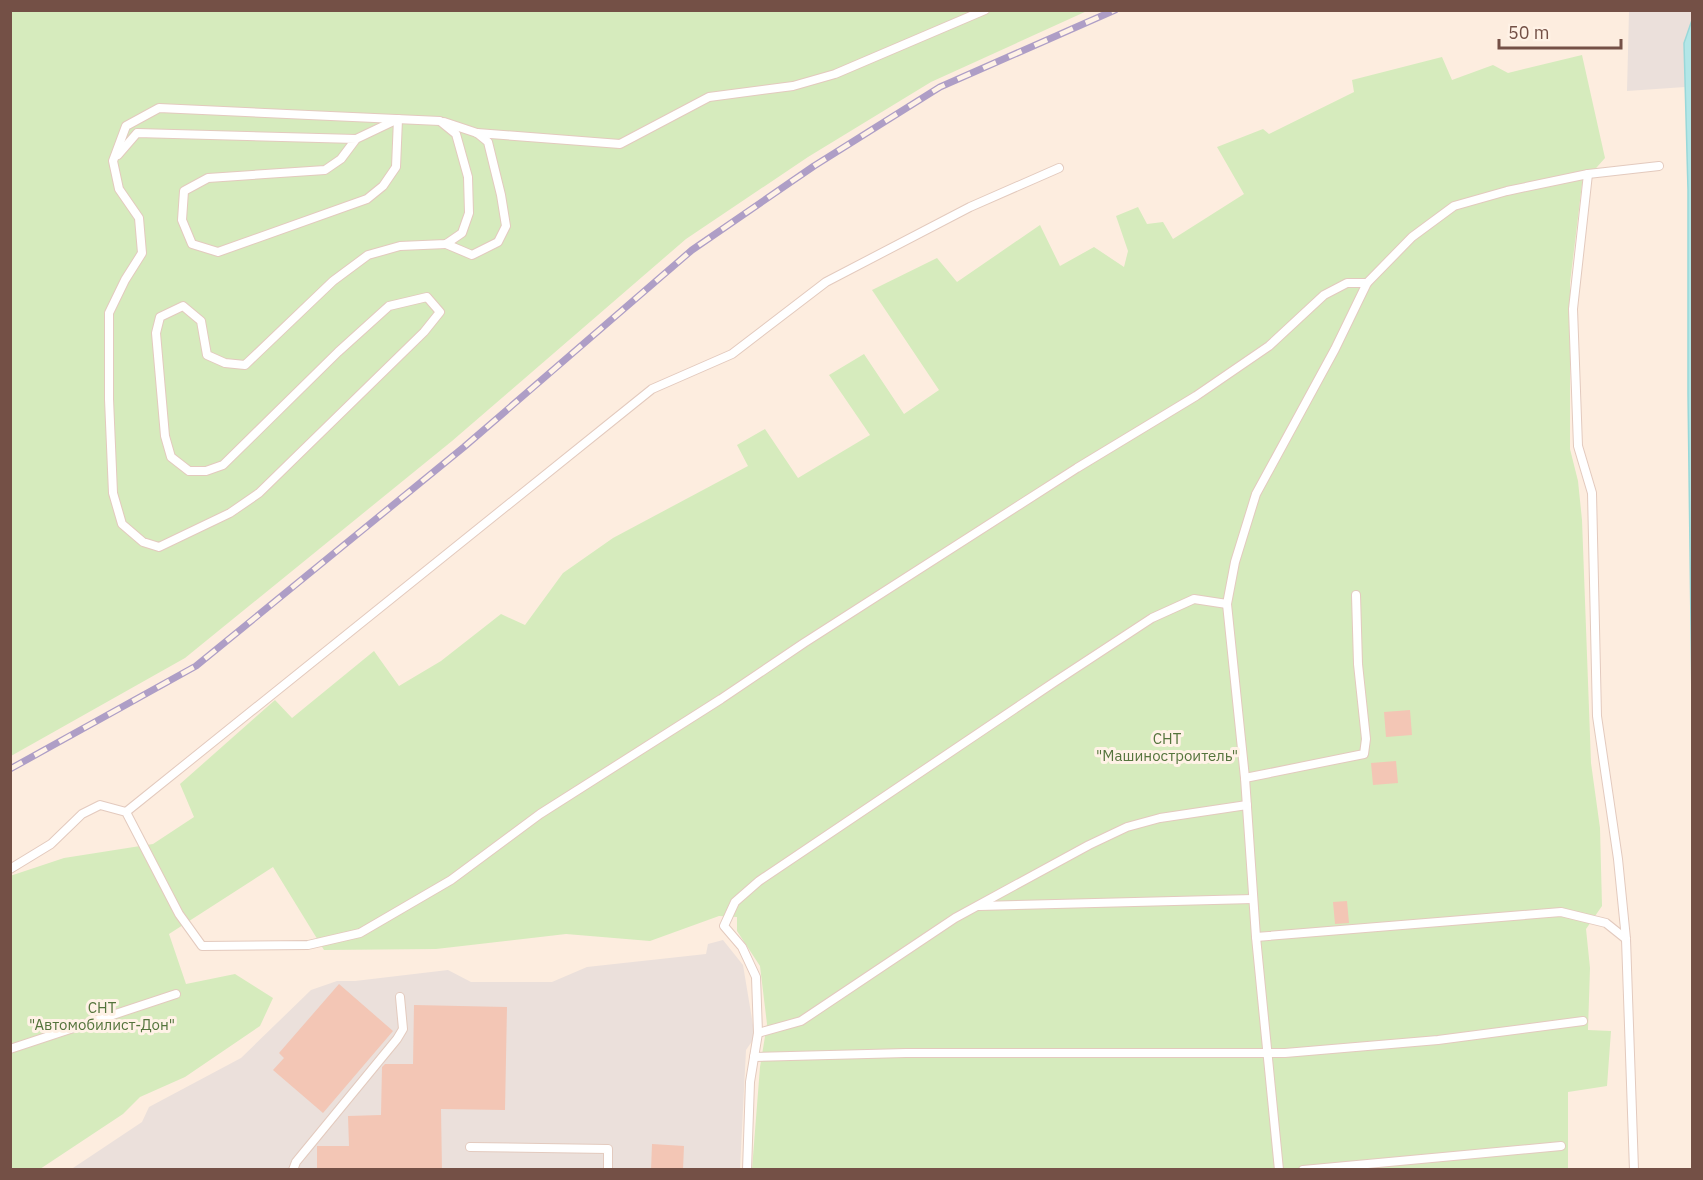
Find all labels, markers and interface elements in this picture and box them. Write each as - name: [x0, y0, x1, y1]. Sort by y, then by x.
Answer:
- scale bar: [1499, 12, 1620, 50]
- text: 50 m: [1508, 21, 1550, 44]
- park label: СНТ "Машиностроитель": [1096, 729, 1238, 765]
- park label: СНТ "Автомобилист-Дон": [29, 998, 175, 1034]

